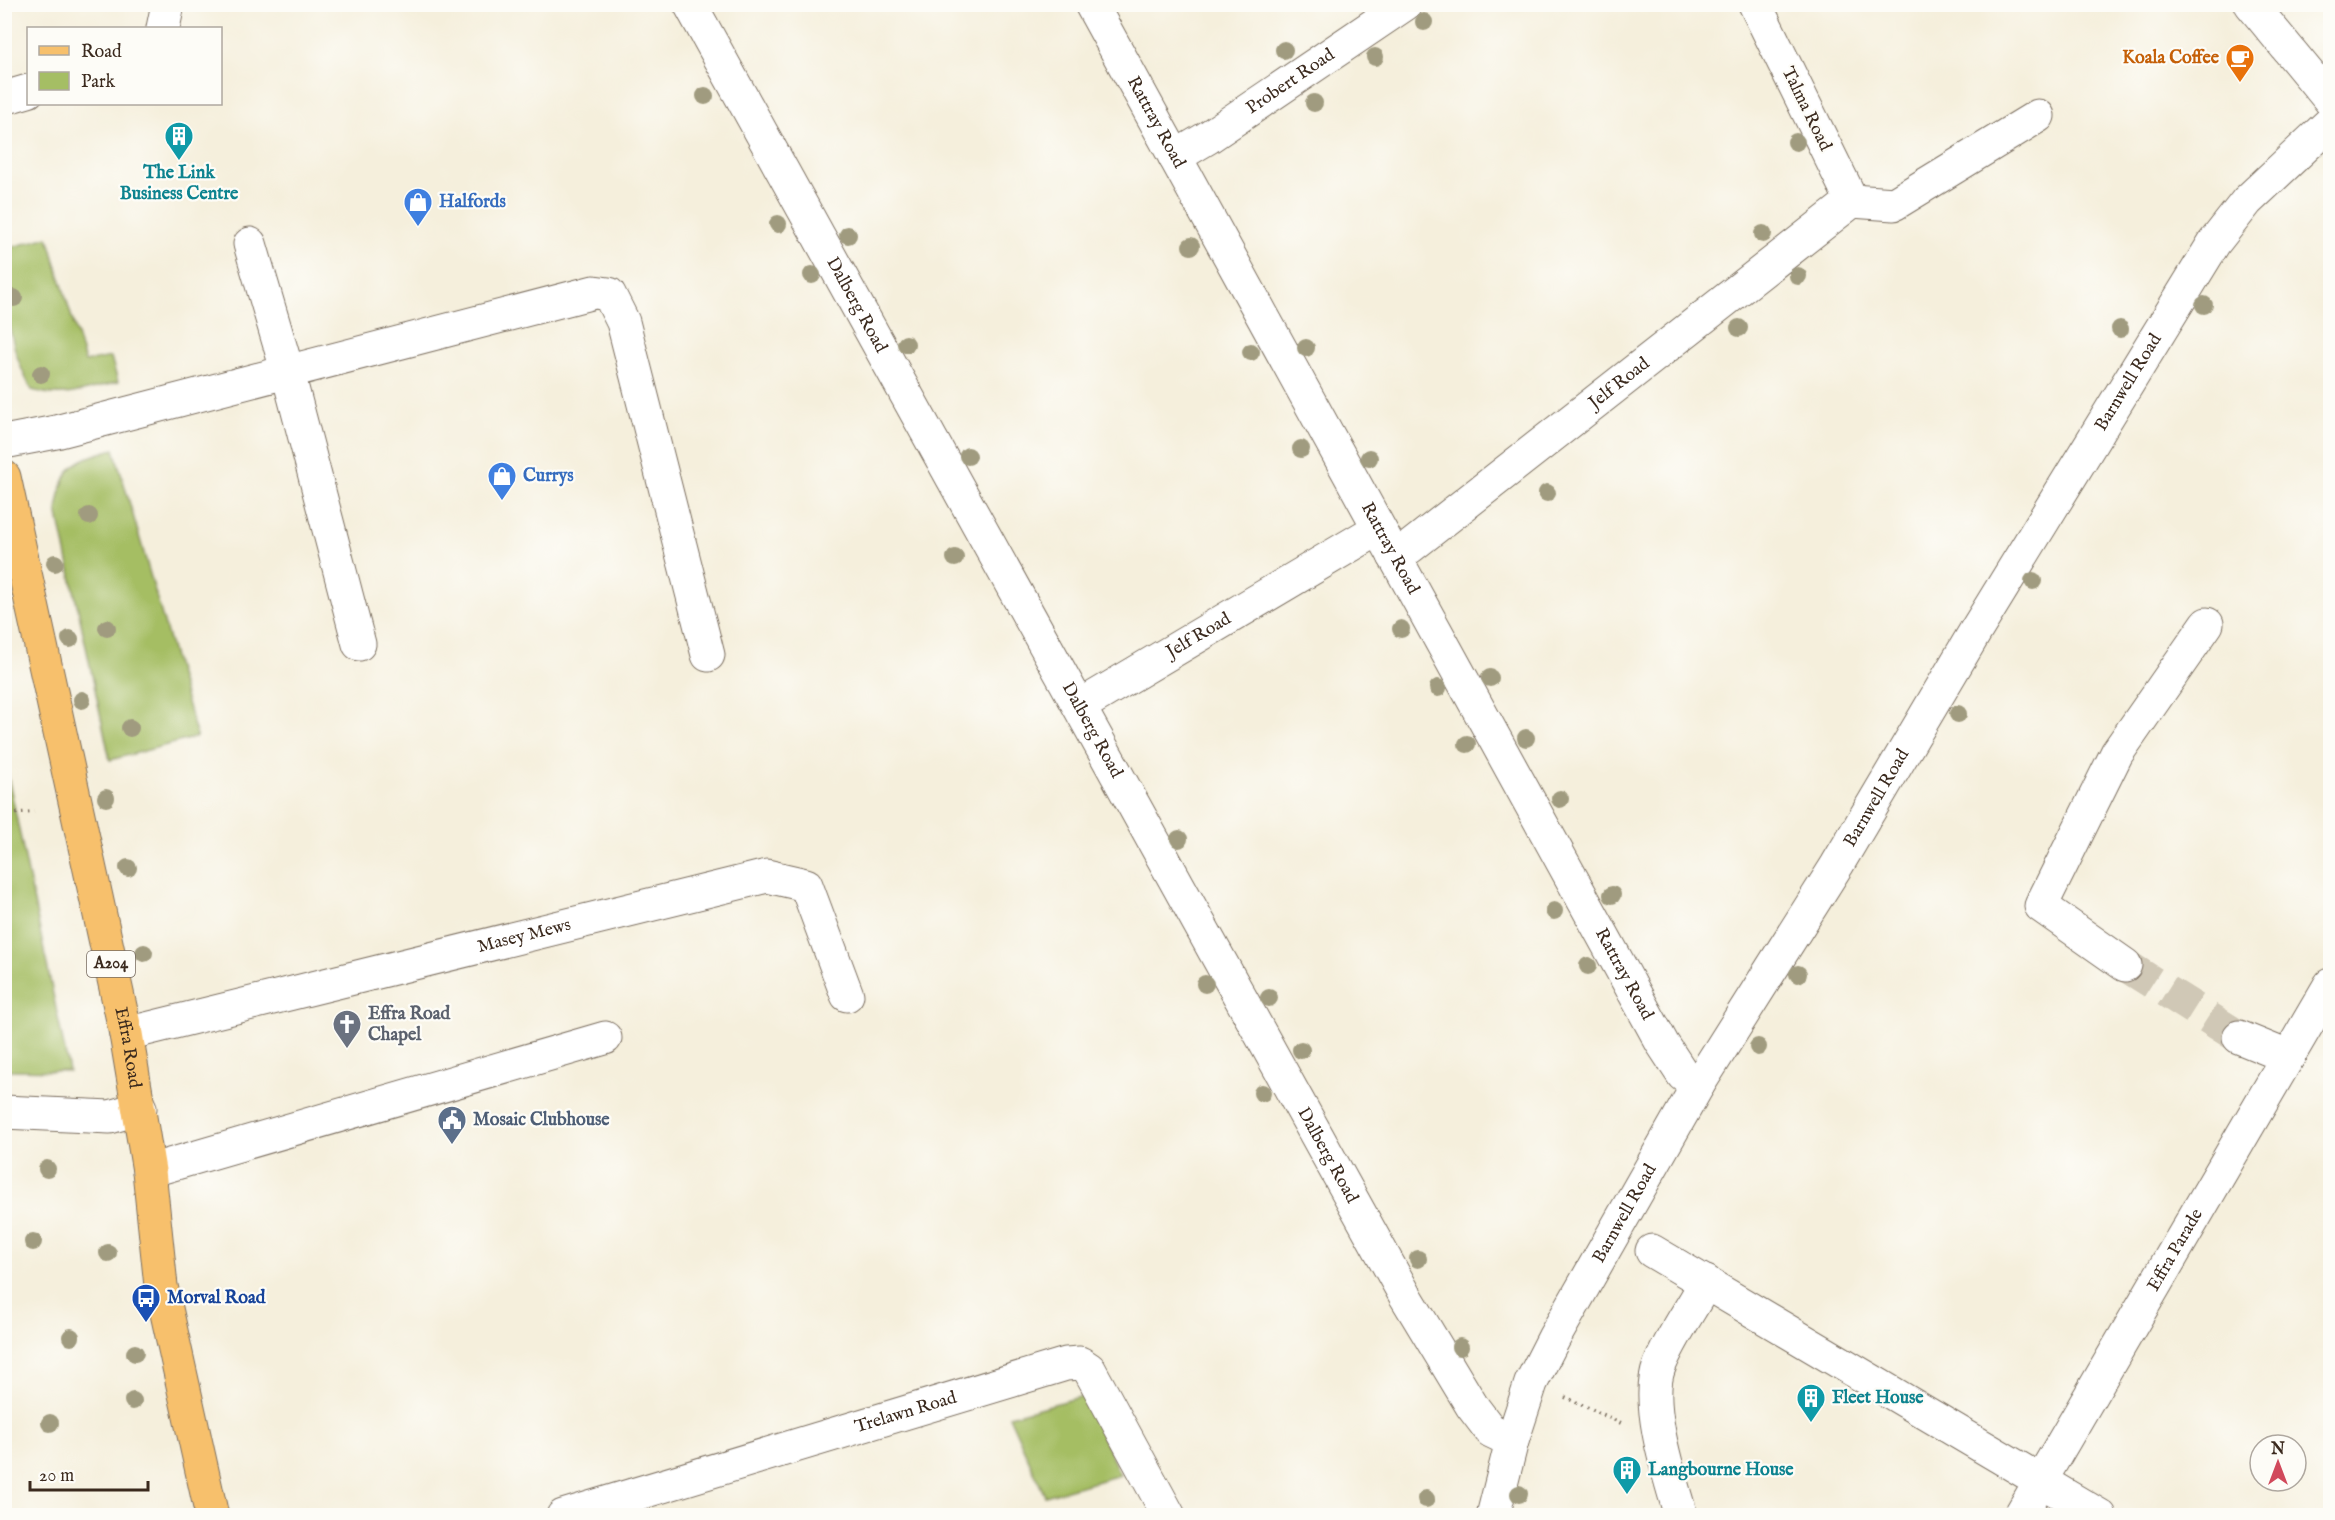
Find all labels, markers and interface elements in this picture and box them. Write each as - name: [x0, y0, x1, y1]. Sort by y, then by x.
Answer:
- legend: [27, 27, 222, 105]
- text: Road: [81, 41, 122, 64]
- cafe icon: Koala Coffee: [2224, 42, 2256, 84]
- street label: Probert Road: [1242, 43, 1339, 120]
- place label: Koala Coffee: [2122, 47, 2220, 70]
- street label: Talma Road: [1776, 63, 1836, 155]
- text: Park: [81, 71, 116, 94]
- street label: Rattray Road: [1121, 72, 1191, 173]
- building icon: The Link Business Centre: [163, 120, 195, 162]
- place label: The Link Business Centre: [120, 162, 239, 206]
- shop icon: Halfords: [402, 186, 434, 228]
- place label: Halfords: [439, 191, 506, 214]
- street label: Dalberg Road: [821, 253, 893, 357]
- street label: Barnwell Road: [2090, 329, 2167, 435]
- street label: Jelf Road: [1582, 352, 1655, 416]
- shop icon: Currys: [486, 460, 518, 502]
- place label: Currys: [523, 465, 574, 488]
- street label: Rattray Road: [1356, 498, 1425, 599]
- street label: Jelf Road: [1160, 607, 1236, 665]
- street label: Dalberg Road: [1056, 678, 1128, 782]
- street label: Barnwell Road: [1839, 745, 1915, 851]
- street label: Masey Mews: [475, 913, 573, 958]
- street label: Rattray Road: [1590, 924, 1659, 1025]
- road number: A204: [87, 951, 135, 977]
- place label: Effra Road Chapel: [368, 1003, 451, 1047]
- street label: Effra Road: [109, 1005, 146, 1090]
- church icon: Effra Road Chapel: [331, 1008, 363, 1050]
- street label: Dalberg Road: [1292, 1103, 1364, 1208]
- public building icon: Mosaic Clubhouse: [436, 1104, 468, 1146]
- place label: Mosaic Clubhouse: [473, 1109, 610, 1132]
- street label: Barnwell Road: [1588, 1160, 1662, 1267]
- street label: Effra Parade: [2142, 1205, 2208, 1295]
- bus stop icon: Morval Road: [130, 1282, 162, 1324]
- place label: Morval Road: [167, 1287, 266, 1310]
- building icon: Fleet House: [1795, 1382, 1827, 1424]
- street label: Trelawn Road: [852, 1386, 960, 1439]
- place label: Fleet House: [1832, 1387, 1924, 1410]
- north arrow: [2248, 1433, 2308, 1493]
- text: N: [2270, 1440, 2285, 1460]
- scale bar: [30, 1454, 148, 1492]
- building icon: Langbourne House: [1611, 1454, 1643, 1496]
- place label: Langbourne House: [1648, 1459, 1794, 1482]
- text: 20 m: [39, 1465, 74, 1488]

